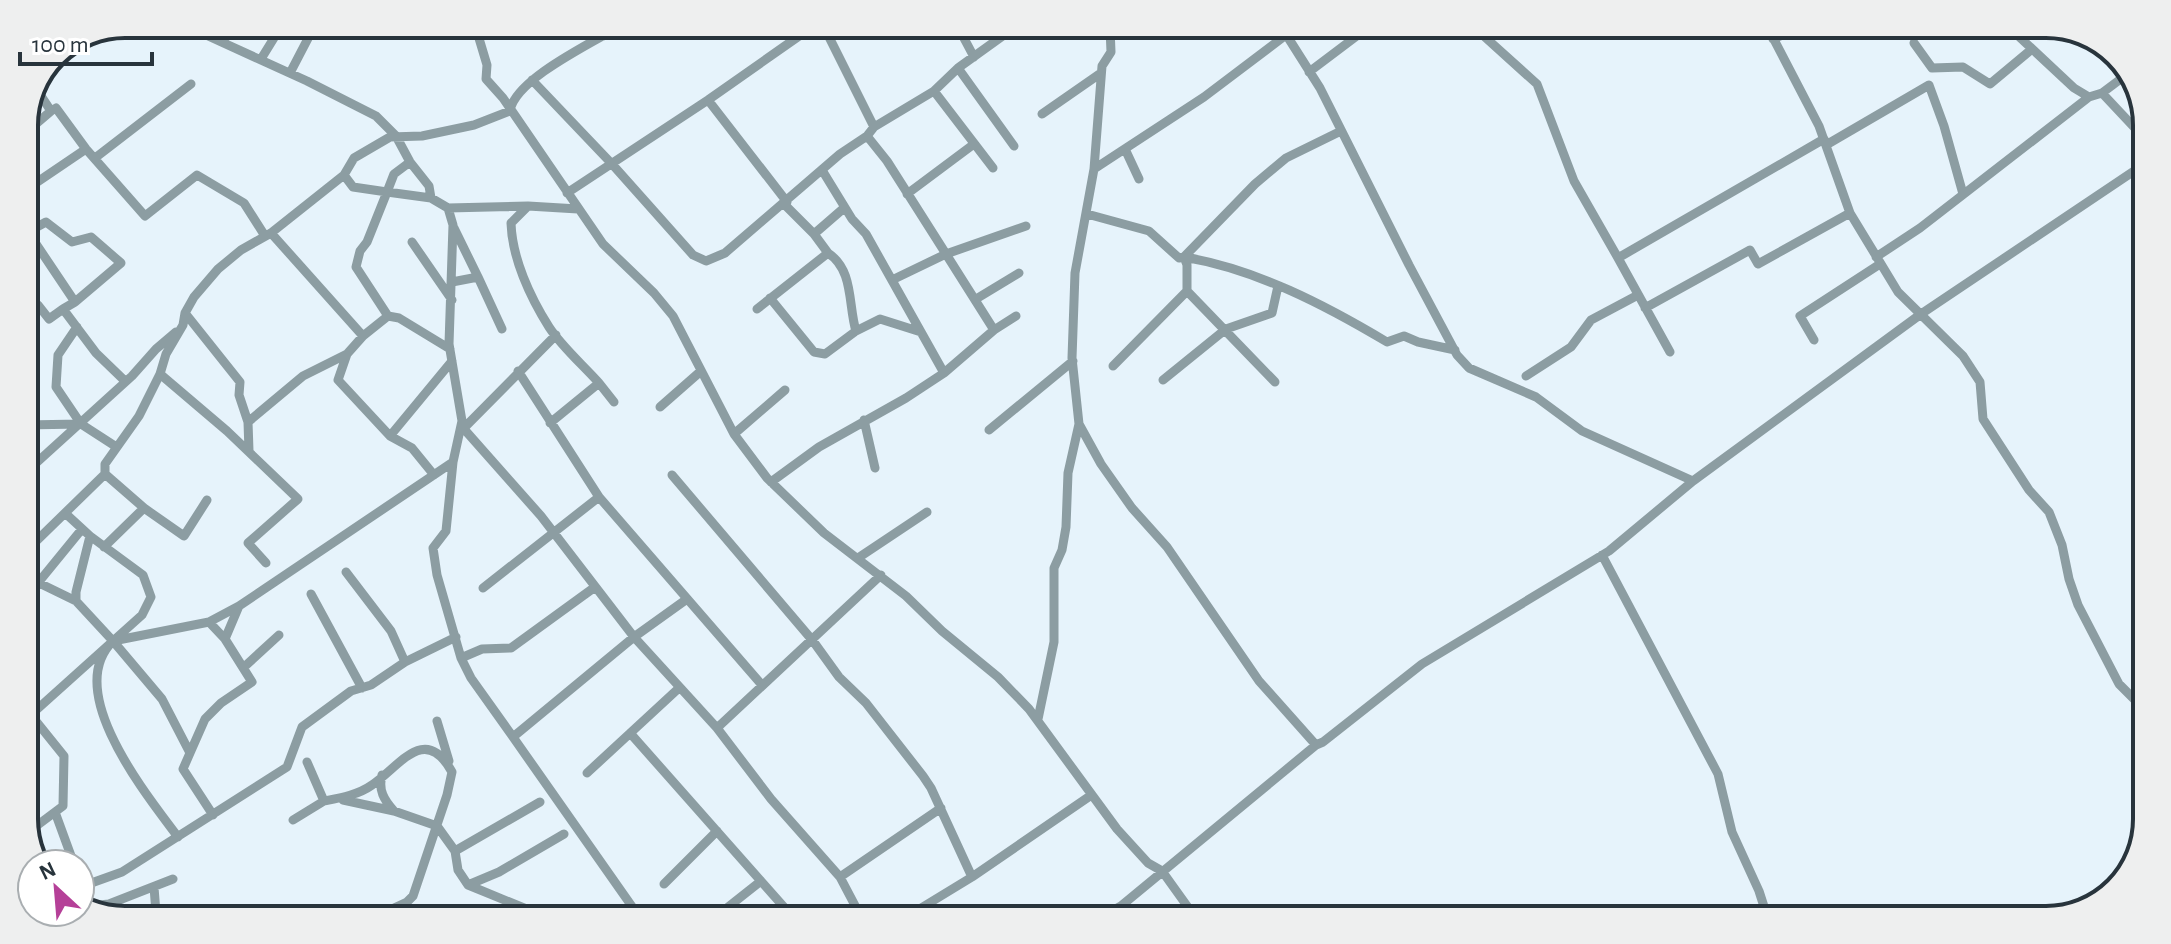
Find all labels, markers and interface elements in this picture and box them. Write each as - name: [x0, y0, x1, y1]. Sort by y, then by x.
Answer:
- scale bar: [20, 16, 152, 66]
- text: 100 m: [32, 33, 89, 57]
- north arrow: [16, 848, 96, 928]
- text: N: [36, 858, 59, 884]

